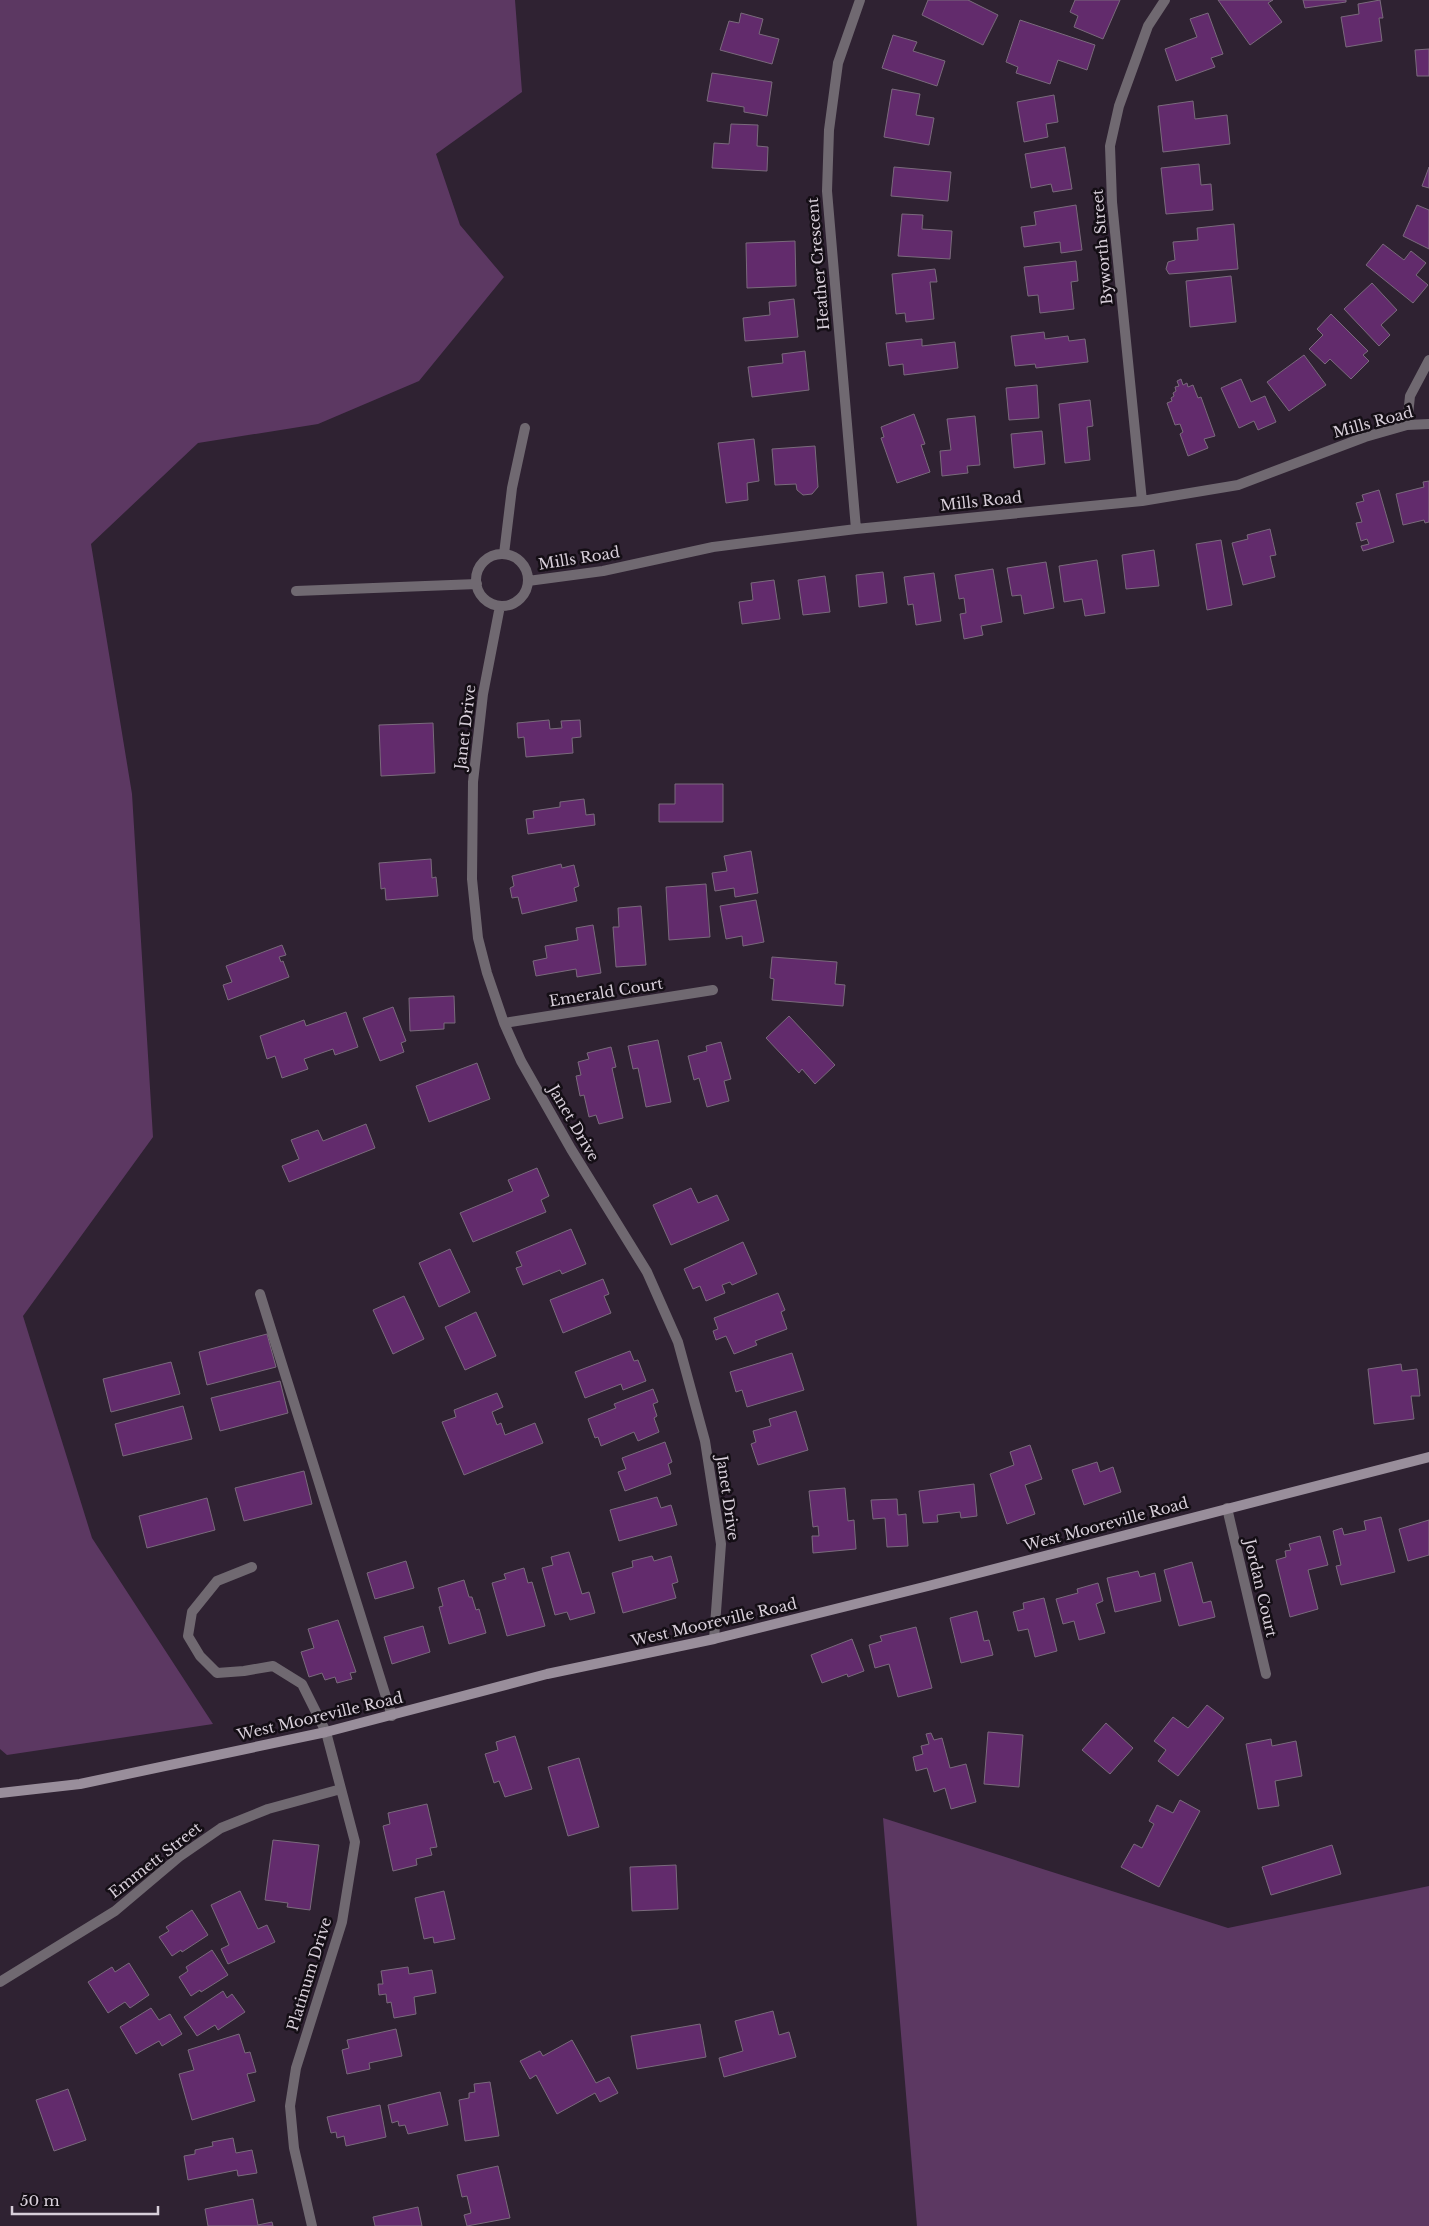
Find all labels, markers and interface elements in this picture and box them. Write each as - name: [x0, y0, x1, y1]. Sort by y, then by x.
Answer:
- street label: Byworth Street: [1087, 188, 1117, 305]
- street label: Heather Crescent: [803, 197, 833, 331]
- street label: Mills Road: [1331, 402, 1415, 442]
- street label: Mills Road: [939, 487, 1023, 515]
- street label: Mills Road: [537, 542, 621, 574]
- street label: Janet Drive: [450, 683, 480, 773]
- street label: Emerald Court: [548, 974, 665, 1010]
- street label: Janet Drive: [543, 1079, 604, 1165]
- street label: Janet Drive: [712, 1452, 743, 1542]
- street label: West Mooreville Road: [1021, 1493, 1190, 1555]
- street label: Jordan Court: [1240, 1535, 1282, 1639]
- street label: West Mooreville Road: [628, 1594, 799, 1651]
- street label: West Mooreville Road: [234, 1688, 405, 1745]
- street label: Emmett Street: [105, 1818, 205, 1902]
- street label: Platinum Drive: [283, 1915, 335, 2033]
- scale bar: [12, 2184, 159, 2216]
- text: 50 m: [20, 2191, 60, 2210]

